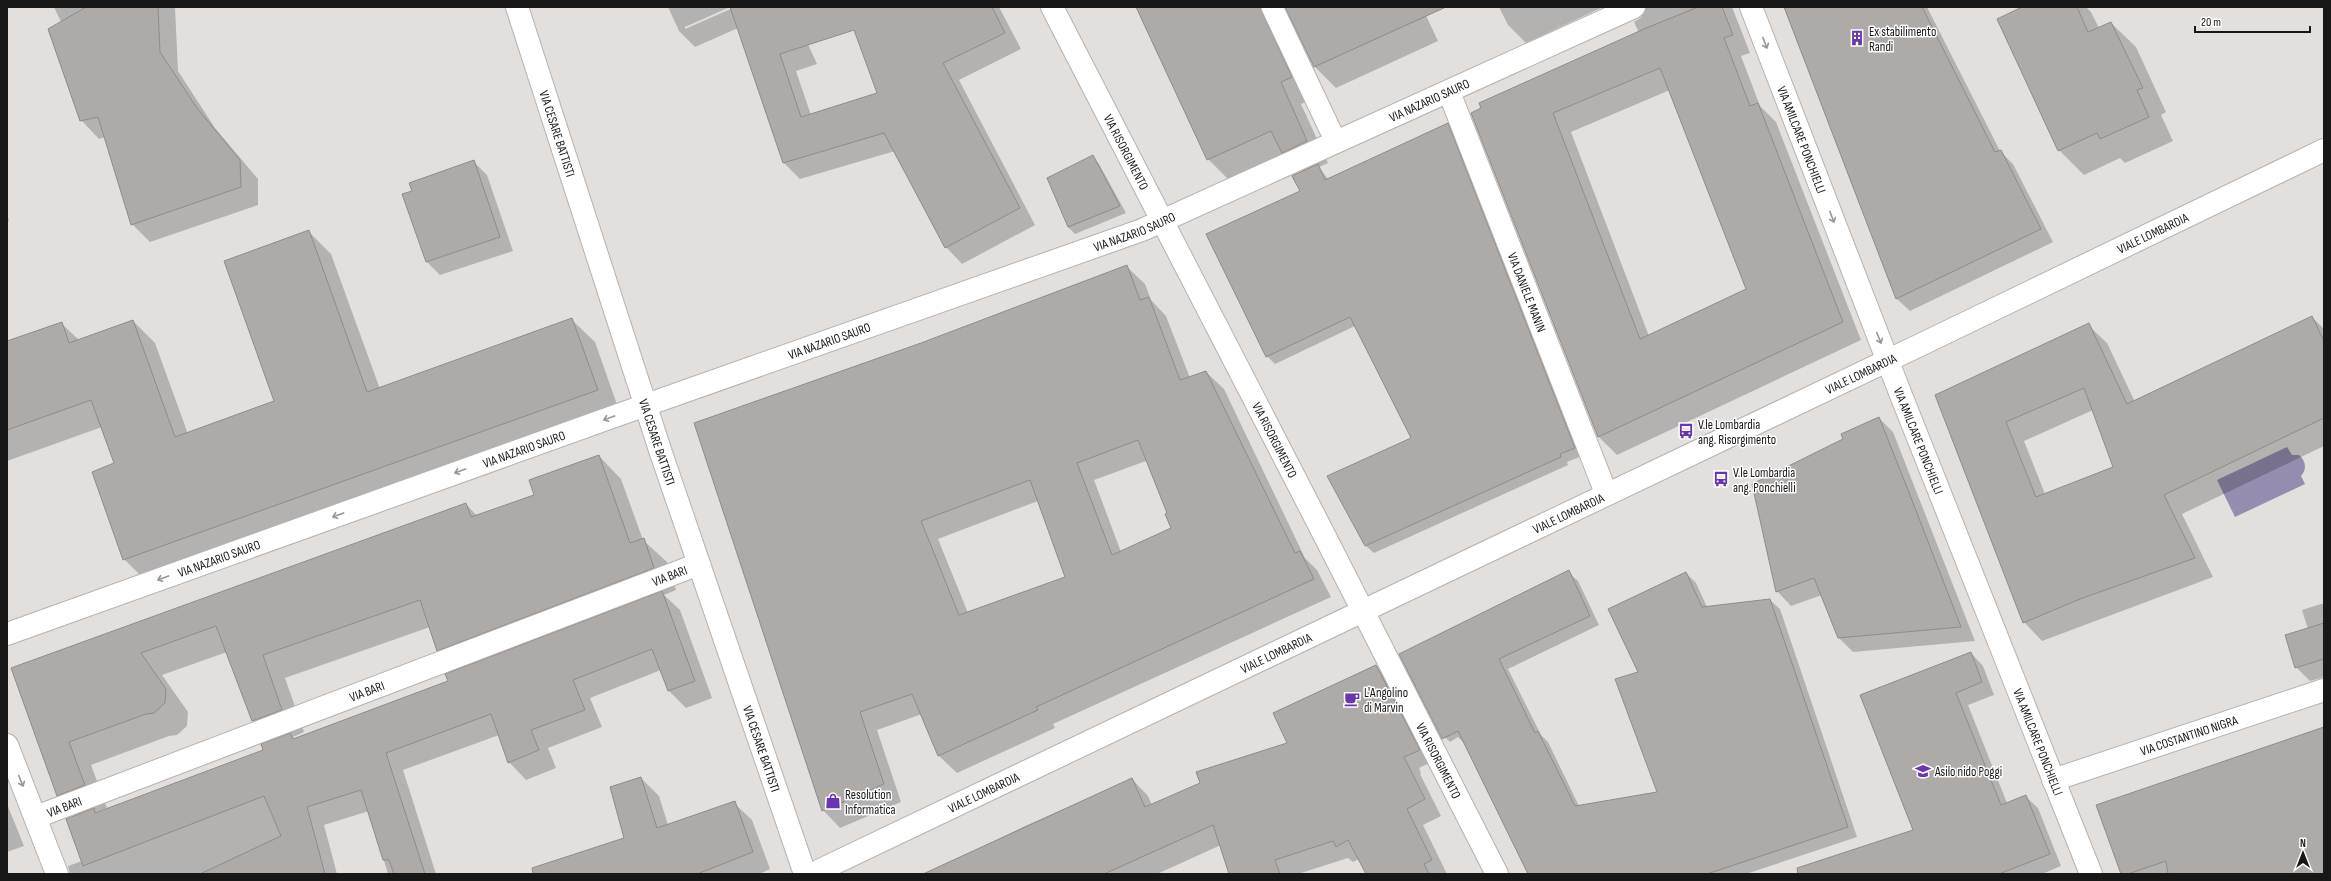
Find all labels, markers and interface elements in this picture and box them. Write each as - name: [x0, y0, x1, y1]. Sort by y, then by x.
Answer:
- scale bar: [2195, 8, 2310, 34]
- text: 20 m: [2201, 15, 2221, 30]
- place label: Ex stabilimento Randi: [1869, 24, 1936, 55]
- building icon: Ex stabilimento Randi: [1848, 29, 1866, 47]
- one-way arrow: [1761, 37, 1769, 49]
- street label: VIA NAZARIO SAURO: [1387, 76, 1472, 126]
- street label: VIA AMILCARE PONCHIELLI: [1773, 84, 1829, 196]
- street label: VIA CESARE BATTISTI: [535, 89, 578, 179]
- street label: VIA RISORGIMENTO: [1100, 112, 1152, 193]
- street label: VIA NAZARIO SAURO: [1092, 209, 1178, 255]
- one-way arrow: [1828, 210, 1836, 222]
- street label: VIALE LOMBARDIA: [2115, 210, 2192, 258]
- street label: VIA DANIELE MANIN: [1504, 250, 1549, 335]
- street label: VIA NAZARIO SAURO: [786, 319, 873, 363]
- one-way arrow: [1876, 331, 1883, 343]
- street label: VIALE LOMBARDIA: [1823, 350, 1900, 398]
- street label: VIA AMILCARE PONCHIELLI: [1890, 385, 1947, 497]
- street label: VIA CESARE BATTISTI: [635, 397, 678, 487]
- street label: VIA RISORGIMENTO: [1248, 400, 1300, 481]
- one-way arrow: [603, 414, 615, 422]
- place label: V.le Lombardia ang. Risorgimento: [1698, 417, 1776, 448]
- bus stop icon: V.le Lombardia ang. Risorgimento: [1677, 422, 1695, 440]
- street label: VIA NAZARIO SAURO: [481, 428, 568, 472]
- place label: V.le Lombardia ang. Ponchielli: [1733, 465, 1796, 496]
- one-way arrow: [455, 468, 467, 476]
- bus stop icon: V.le Lombardia ang. Ponchielli: [1712, 470, 1730, 488]
- street label: VIALE LOMBARDIA: [1530, 490, 1607, 538]
- one-way arrow: [332, 512, 344, 520]
- street label: VIA NAZARIO SAURO: [176, 537, 263, 581]
- street label: VIA BARI: [650, 562, 690, 590]
- one-way arrow: [157, 575, 169, 583]
- street label: VIALE LOMBARDIA: [1238, 629, 1315, 677]
- street label: VIA BARI: [347, 678, 387, 706]
- place label: L'Angolino di Marvin: [1364, 685, 1408, 716]
- street label: VIA AMILCARE PONCHIELLI: [2009, 686, 2066, 798]
- cafe icon: L'Angolino di Marvin: [1343, 690, 1361, 708]
- street label: VIA CESARE BATTISTI: [739, 704, 783, 794]
- street label: VIA COSTANTINO NIGRA: [2138, 712, 2240, 759]
- street label: VIA RISORGIMENTO: [1412, 720, 1464, 801]
- school or university icon: Asilo nido Poggi: [1914, 762, 1932, 780]
- place label: Asilo nido Poggi: [1934, 764, 2002, 780]
- street label: VIALE LOMBARDIA: [946, 769, 1022, 817]
- one-way arrow: [18, 774, 26, 786]
- place label: Resolution Informatica: [845, 787, 896, 818]
- shop icon: Resolution Informatica: [824, 792, 842, 810]
- street label: VIA BARI: [45, 793, 84, 821]
- north arrow: [2283, 833, 2323, 873]
- text: N: [2300, 837, 2306, 850]

